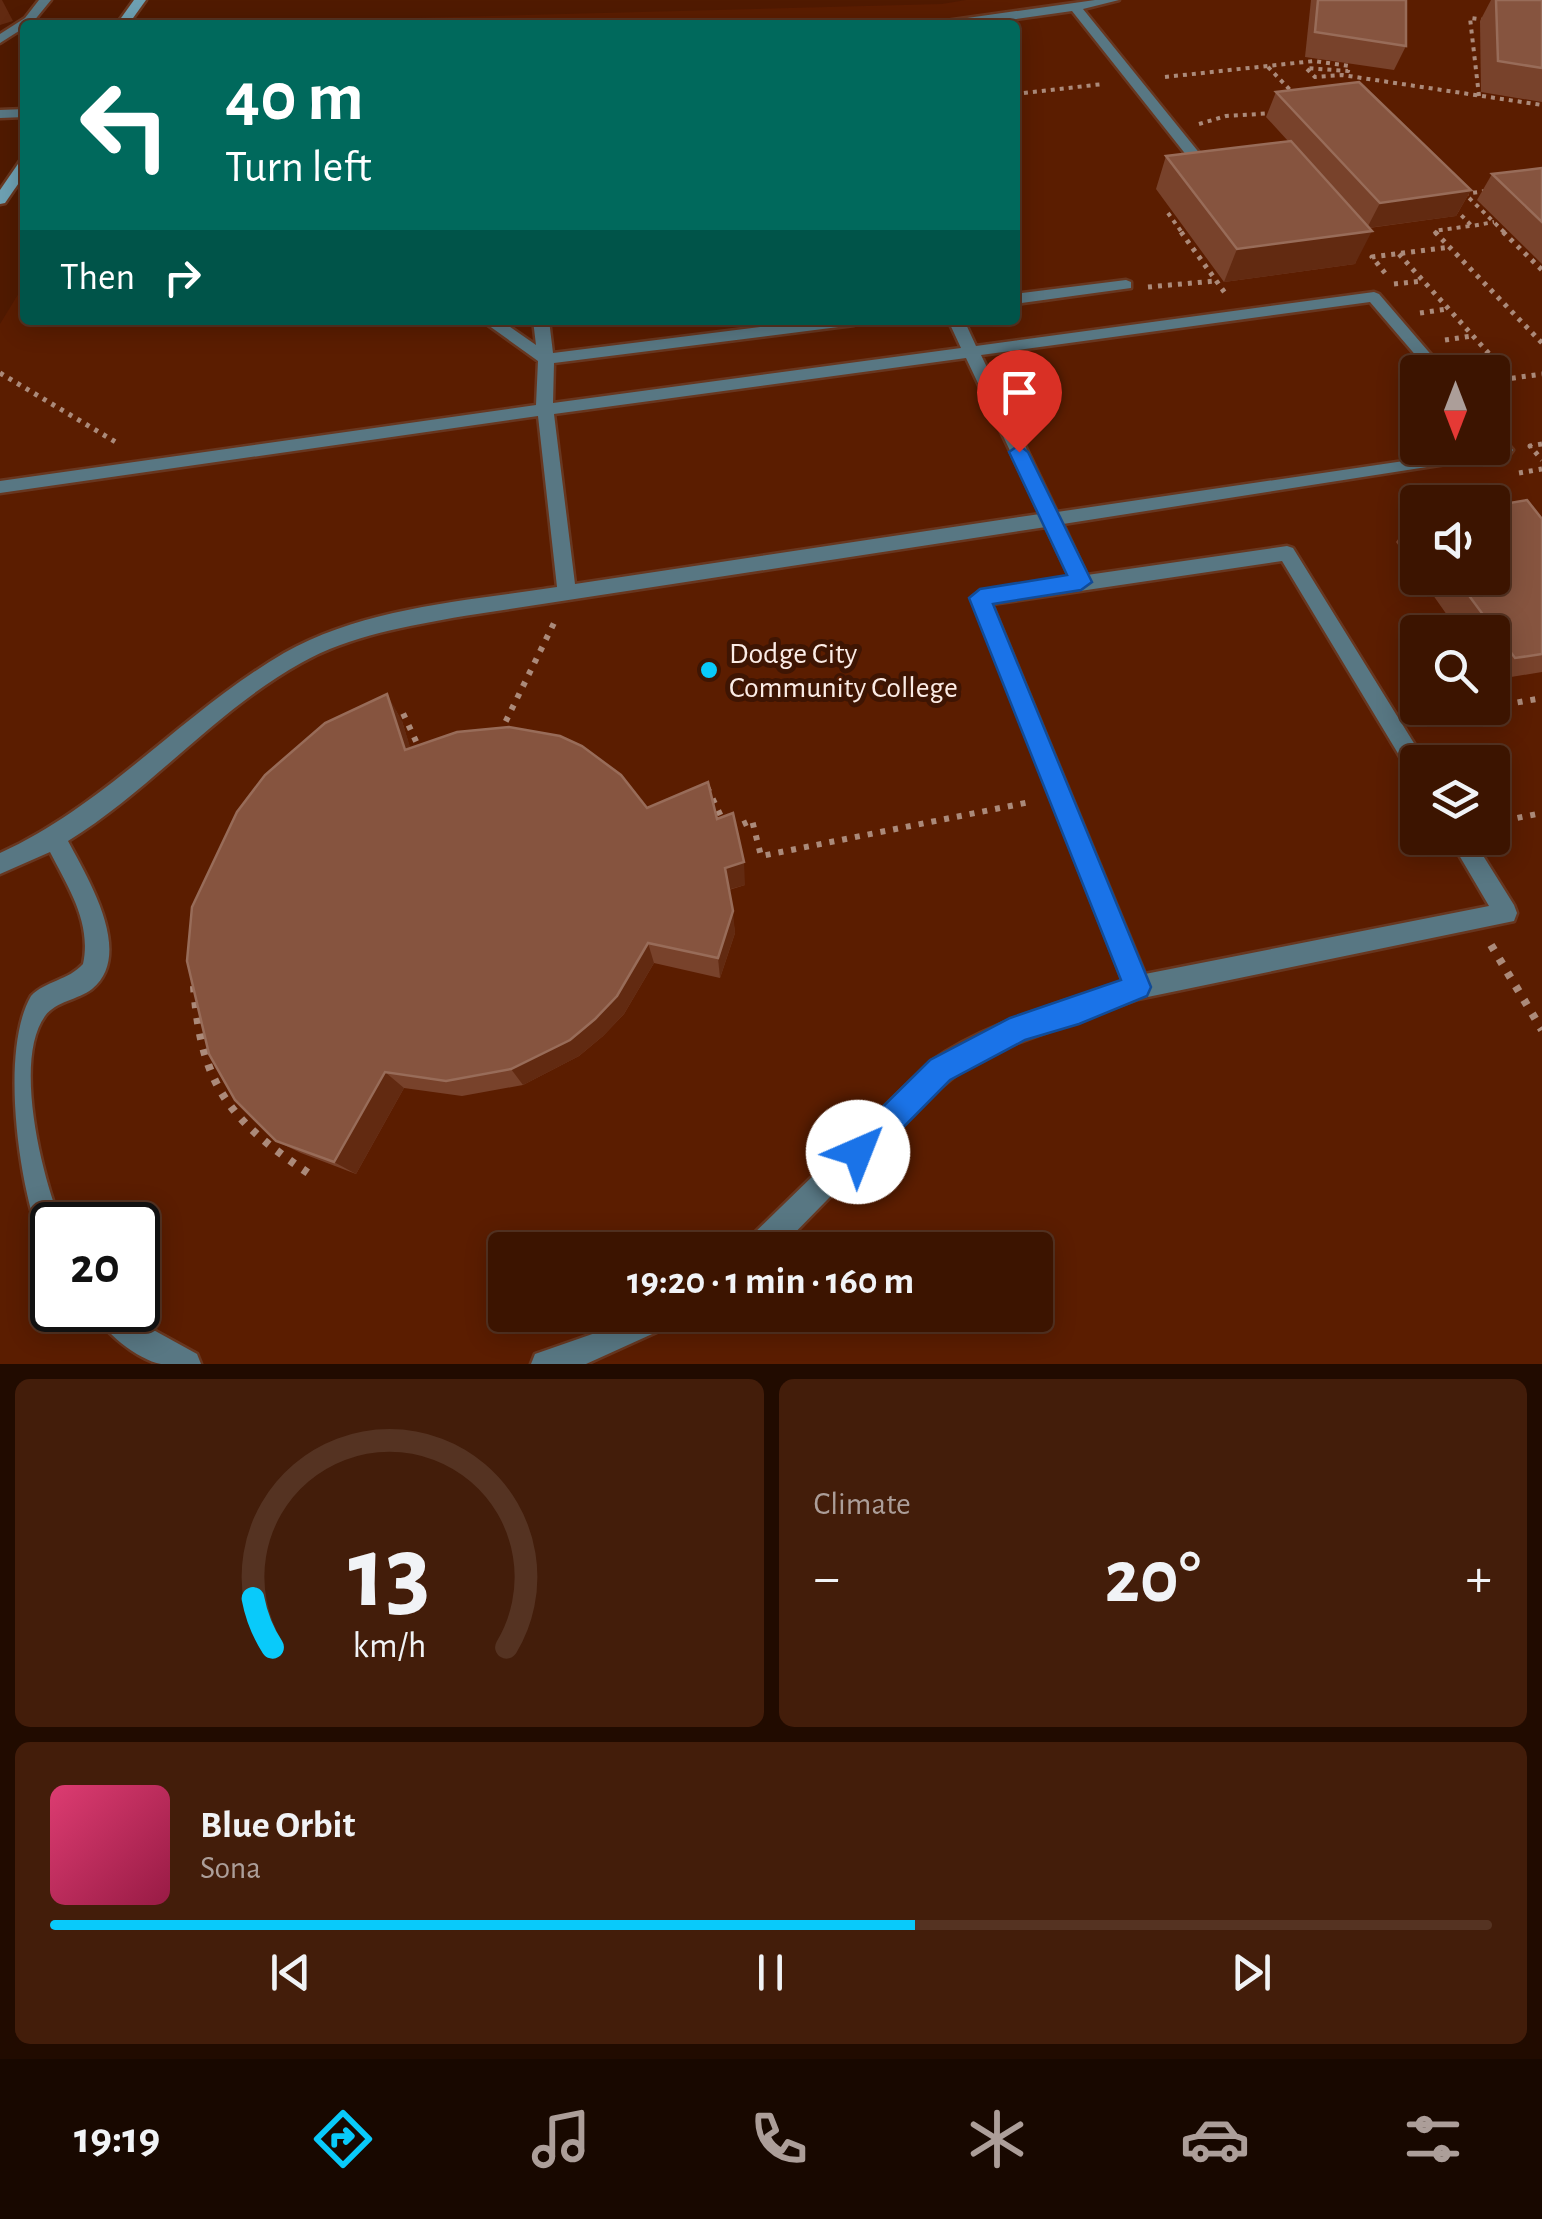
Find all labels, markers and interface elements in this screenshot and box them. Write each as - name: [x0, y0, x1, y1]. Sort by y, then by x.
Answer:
- icon: left: [60, 60, 190, 190]
- text: 40 m: [225, 63, 364, 133]
- text: Turn left: [225, 145, 372, 190]
- icon: right: [155, 250, 210, 305]
- text: Then: [60, 259, 135, 297]
- pin: [977, 350, 1062, 453]
- north arrow: [1400, 355, 1510, 465]
- map controls: [1400, 355, 1510, 855]
- icon: arrive: [992, 365, 1047, 420]
- button: sound: [1400, 485, 1510, 595]
- button: search: [1400, 615, 1510, 725]
- place label: Dodge City Community College: [729, 639, 958, 703]
- marker: Dodge City Community College: [698, 659, 720, 681]
- button: layers: [1400, 745, 1510, 855]
- position arrow: [806, 1100, 910, 1204]
- speed limit sign: 20: [30, 1202, 160, 1332]
- text: 19:20 · 1 min · 160 m: [627, 1263, 914, 1301]
- text: Climate: [814, 1488, 911, 1520]
- text: 13: [348, 1522, 430, 1626]
- text: 20°: [1105, 1541, 1201, 1616]
- text: −: [814, 1551, 840, 1606]
- text: +: [1466, 1551, 1492, 1606]
- text: km/h: [352, 1628, 426, 1664]
- text: Blue Orbit: [200, 1807, 355, 1845]
- text: Sona: [200, 1852, 261, 1884]
- icon: previous: [263, 1945, 318, 2000]
- icon: pause: [743, 1945, 798, 2000]
- icon: next: [1224, 1945, 1279, 2000]
- icon: directions: [308, 2104, 378, 2174]
- icon: music: [526, 2104, 596, 2174]
- icon: phone: [744, 2104, 814, 2174]
- icon: climate: [962, 2104, 1032, 2174]
- icon: car: [1180, 2104, 1250, 2174]
- icon: filters: [1398, 2104, 1468, 2174]
- text: 19:19: [74, 2116, 160, 2161]

